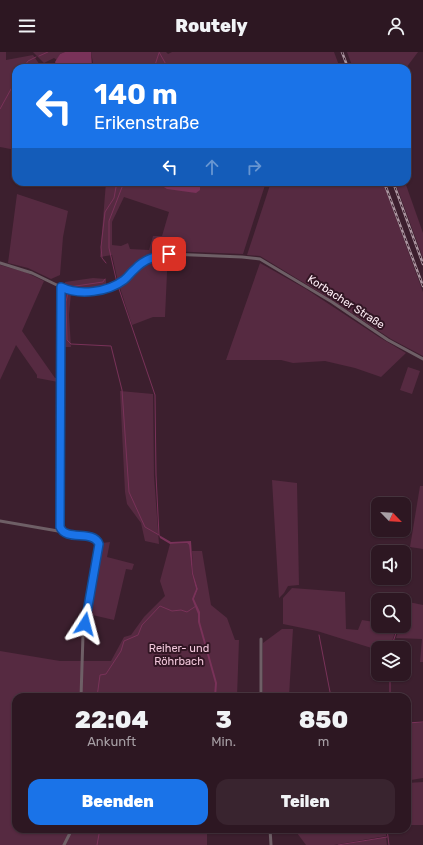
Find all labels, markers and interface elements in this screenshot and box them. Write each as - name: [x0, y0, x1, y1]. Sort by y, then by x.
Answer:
- icon: menu: [16, 15, 38, 37]
- text: Routely: [175, 15, 248, 37]
- icon: person: [385, 15, 407, 37]
- text: 140 m: [94, 78, 178, 111]
- icon: left: [28, 80, 80, 132]
- text: Erikenstraße: [94, 112, 199, 134]
- icon: left: [159, 156, 181, 178]
- icon: ahead: [201, 156, 223, 178]
- icon: right: [243, 156, 265, 178]
- pin: [152, 237, 186, 271]
- icon: arrive: [158, 243, 180, 265]
- street label: Korbacher Straße: [305, 272, 387, 332]
- north arrow: [371, 497, 411, 537]
- map controls: [371, 497, 411, 681]
- button: sound: [371, 545, 411, 585]
- button: search: [371, 593, 411, 633]
- position arrow: [64, 603, 106, 645]
- button: layers: [371, 641, 411, 681]
- park label: Reiher- und Röhrbach: [149, 642, 209, 668]
- text: 22:04: [75, 706, 148, 734]
- text: 3: [215, 706, 232, 734]
- text: 850: [299, 706, 348, 734]
- text: Ankunft: [87, 734, 136, 749]
- text: Min.: [211, 734, 236, 749]
- text: m: [318, 734, 329, 749]
- button: Beenden: [28, 779, 208, 825]
- button: Teilen: [216, 779, 395, 825]

